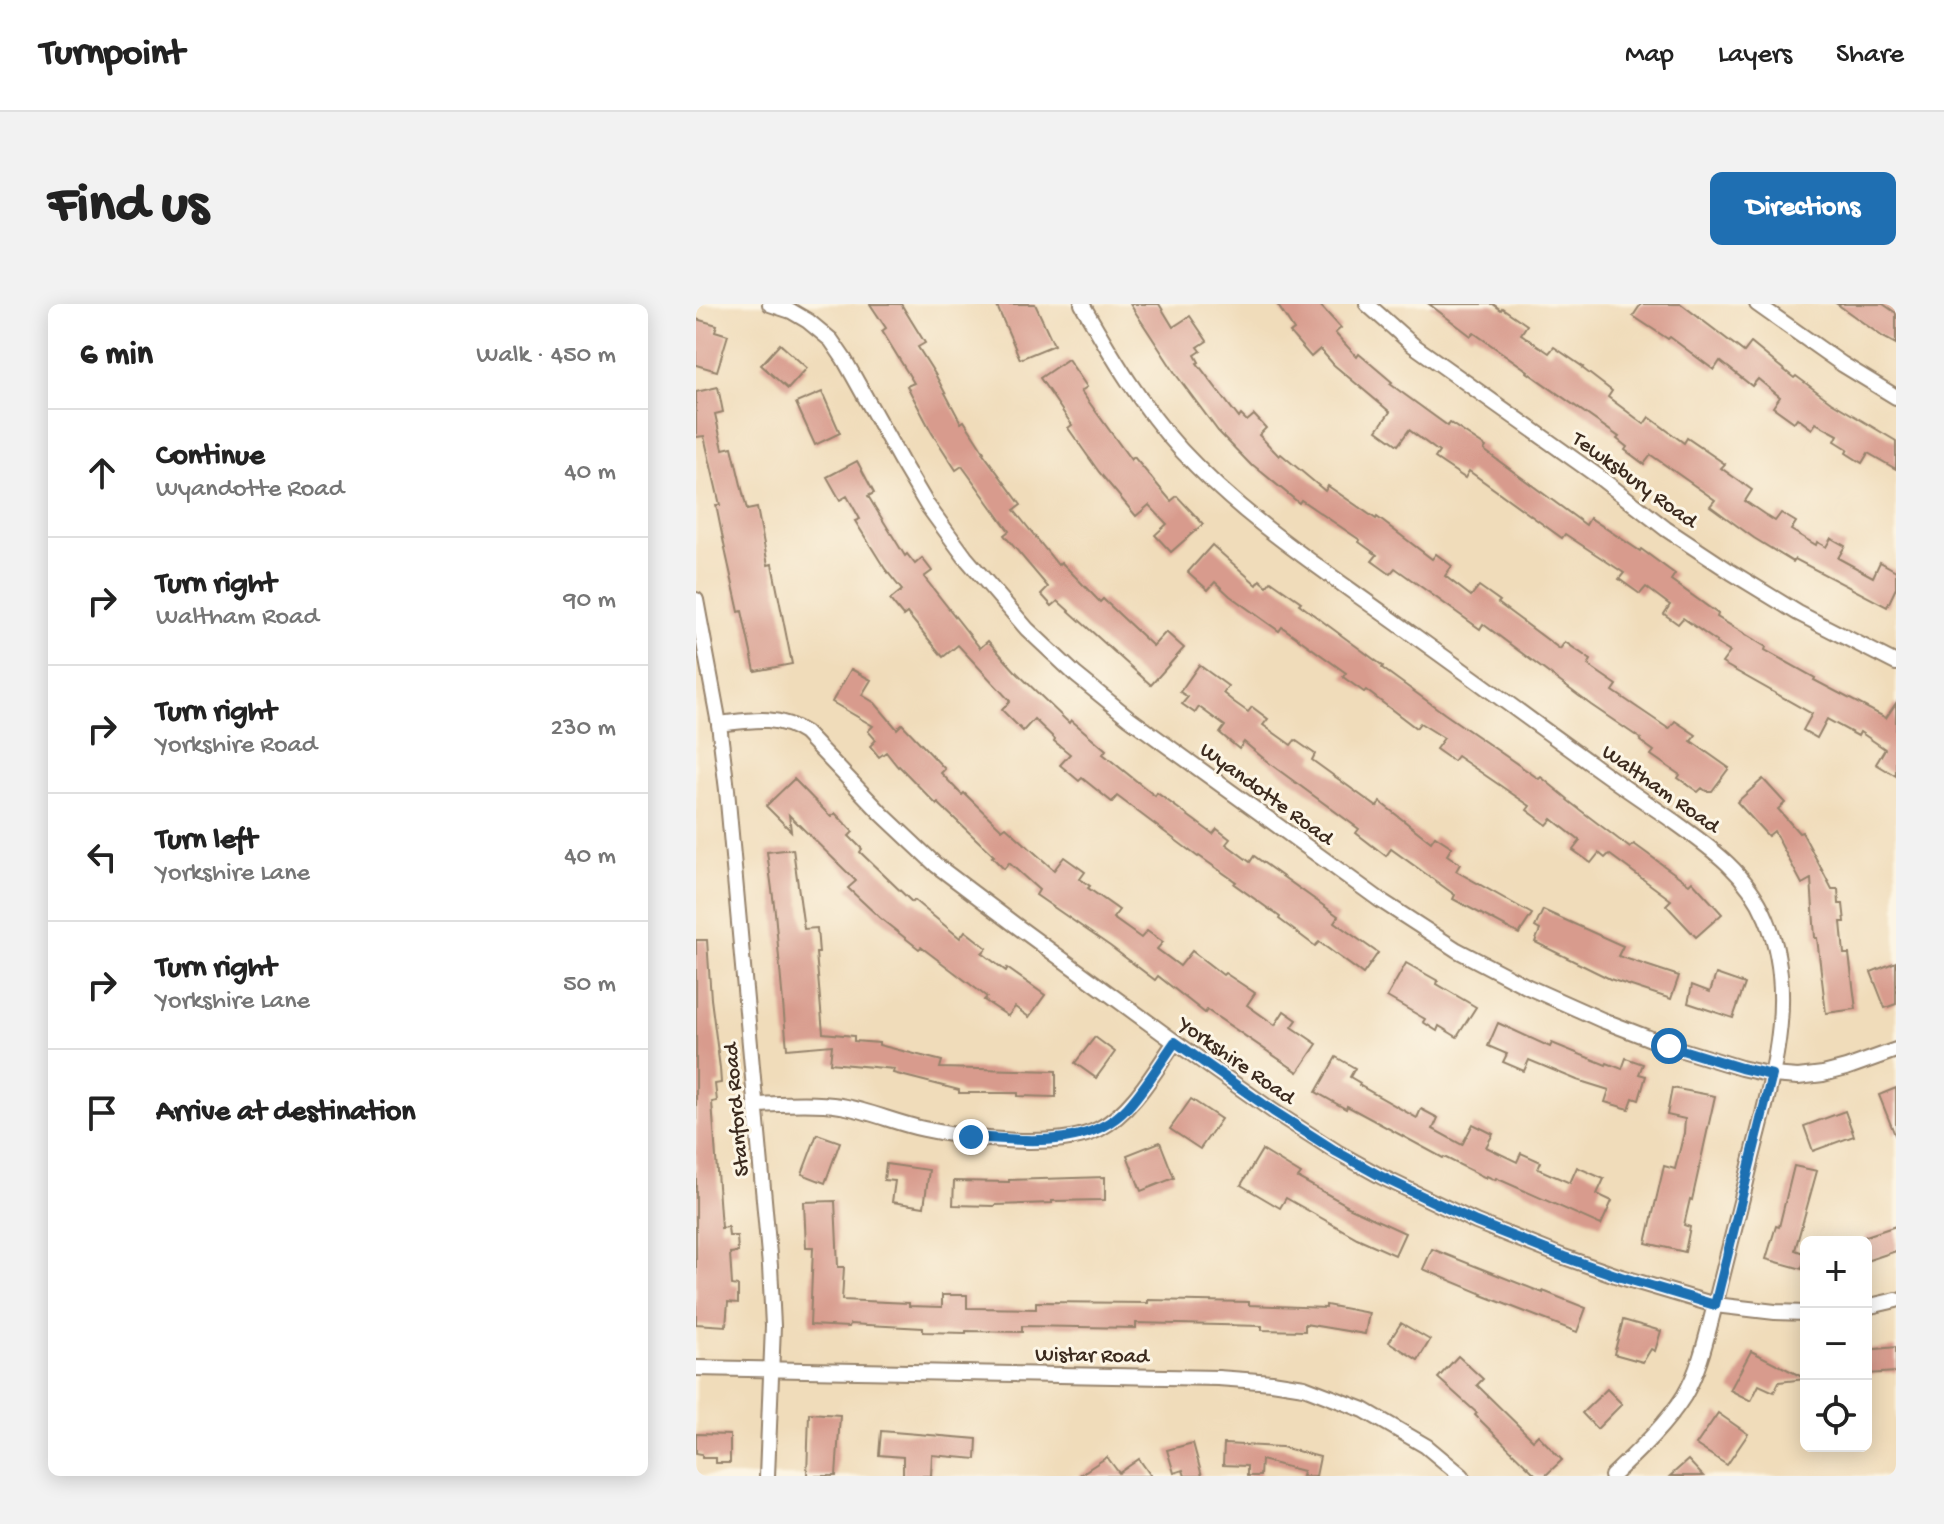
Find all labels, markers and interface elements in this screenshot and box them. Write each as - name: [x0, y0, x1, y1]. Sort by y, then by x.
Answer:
- text: Turnpoint: [40, 33, 184, 77]
- text: Map: [1625, 39, 1674, 72]
- text: Layers: [1718, 39, 1792, 72]
- text: Share: [1836, 39, 1904, 72]
- button: Directions: [1710, 172, 1896, 245]
- text: Find us: [48, 175, 208, 241]
- text: 6 min: [80, 336, 153, 376]
- text: Walk · 450 m: [476, 341, 616, 372]
- street label: Tewksbury Road: [1564, 426, 1703, 537]
- text: Continue: [156, 440, 265, 475]
- icon: ahead: [80, 451, 124, 495]
- text: 40 m: [564, 458, 616, 489]
- text: Wyandotte Road: [156, 475, 344, 506]
- text: Turn right: [156, 568, 276, 603]
- icon: right: [80, 579, 124, 623]
- text: 90 m: [564, 586, 616, 617]
- text: Waltham Road: [156, 603, 319, 634]
- text: Turn right: [156, 696, 276, 731]
- icon: right: [80, 707, 124, 751]
- text: 230 m: [550, 714, 616, 745]
- text: Yorkshire Road: [156, 731, 317, 762]
- street label: Wyandotte Road: [1194, 738, 1339, 854]
- street label: Waltham Road: [1596, 740, 1725, 842]
- text: Turn left: [156, 824, 257, 859]
- icon: left: [80, 835, 124, 879]
- text: 40 m: [564, 842, 616, 873]
- text: Yorkshire Lane: [156, 859, 310, 890]
- text: Turn right: [156, 952, 276, 987]
- icon: right: [80, 963, 124, 1007]
- text: 50 m: [563, 970, 616, 1001]
- text: Yorkshire Lane: [156, 987, 310, 1018]
- street label: Yorkshire Road: [1171, 1011, 1301, 1113]
- route start: [1651, 1028, 1687, 1064]
- street label: Stanford Road: [719, 1040, 757, 1178]
- icon: arrive: [80, 1091, 124, 1135]
- text: Arrive at destination: [156, 1096, 416, 1131]
- route end: [953, 1119, 989, 1155]
- map controls: [1800, 1236, 1872, 1452]
- button: +: [1800, 1236, 1872, 1308]
- button: −: [1800, 1308, 1872, 1380]
- street label: Wistar Road: [1035, 1343, 1151, 1371]
- button: locate: [1800, 1380, 1872, 1452]

